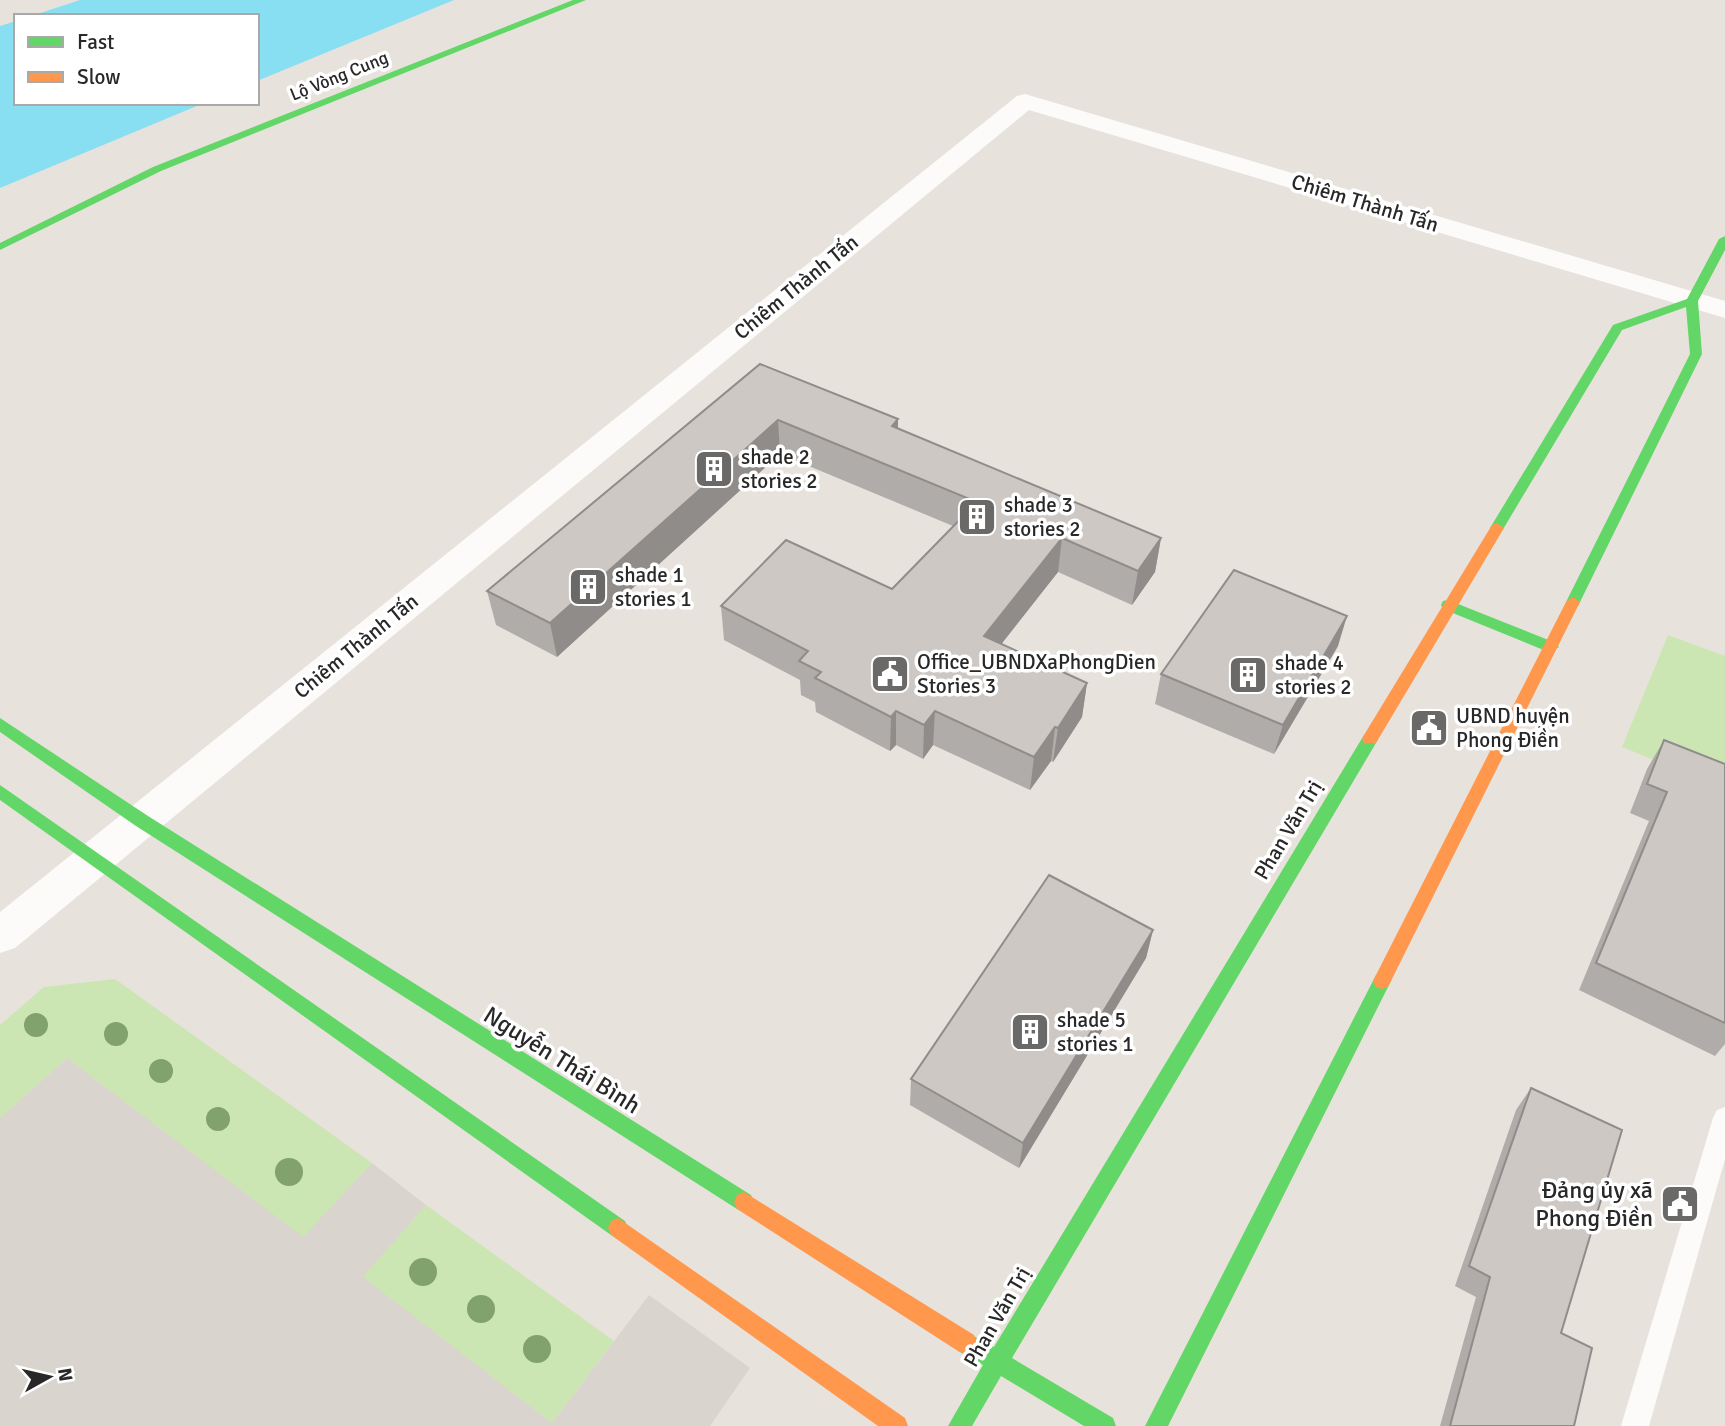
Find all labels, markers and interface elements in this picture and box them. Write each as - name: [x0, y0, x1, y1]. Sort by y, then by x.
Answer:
- legend: [14, 14, 259, 105]
- text: Fast: [77, 29, 114, 55]
- street label: Lộ Vòng Cung: [287, 46, 391, 106]
- text: Slow: [77, 64, 121, 90]
- street label: Chiêm Thành Tấn: [1288, 168, 1442, 238]
- street label: Chiêm Thành Tấn: [729, 229, 863, 345]
- place label: shade 2 stories 2: [741, 444, 818, 494]
- building icon: shade 2 stories 2: [693, 448, 735, 490]
- place label: shade 3 stories 2: [1004, 492, 1081, 542]
- building icon: shade 3 stories 2: [956, 496, 998, 538]
- place label: shade 1 stories 1: [615, 562, 692, 612]
- building icon: shade 1 stories 1: [567, 566, 609, 608]
- street label: Chiêm Thành Tấn: [289, 588, 423, 704]
- place label: Office_UBNDXaPhongDien Stories 3: [917, 649, 1156, 699]
- place label: shade 4 stories 2: [1275, 650, 1352, 700]
- public building icon: Office_UBNDXaPhongDien Stories 3: [869, 653, 911, 695]
- building icon: shade 4 stories 2: [1227, 654, 1269, 696]
- place label: UBND huyện Phong Điền: [1456, 703, 1570, 753]
- public building icon: UBND huyện Phong Điền: [1408, 707, 1450, 749]
- street label: Phan Văn Trị: [1248, 776, 1328, 884]
- street label: Nguyễn Thái Bình: [478, 1000, 646, 1120]
- place label: shade 5 stories 1: [1057, 1007, 1134, 1057]
- building icon: shade 5 stories 1: [1009, 1011, 1051, 1053]
- place label: Đảng ủy xã Phong Điền: [1535, 1175, 1653, 1233]
- public building icon: Đảng ủy xã Phong Điền: [1659, 1183, 1701, 1225]
- street label: Phan Văn Trị: [958, 1262, 1036, 1372]
- north arrow: [14, 1342, 84, 1412]
- text: N: [52, 1367, 78, 1383]

